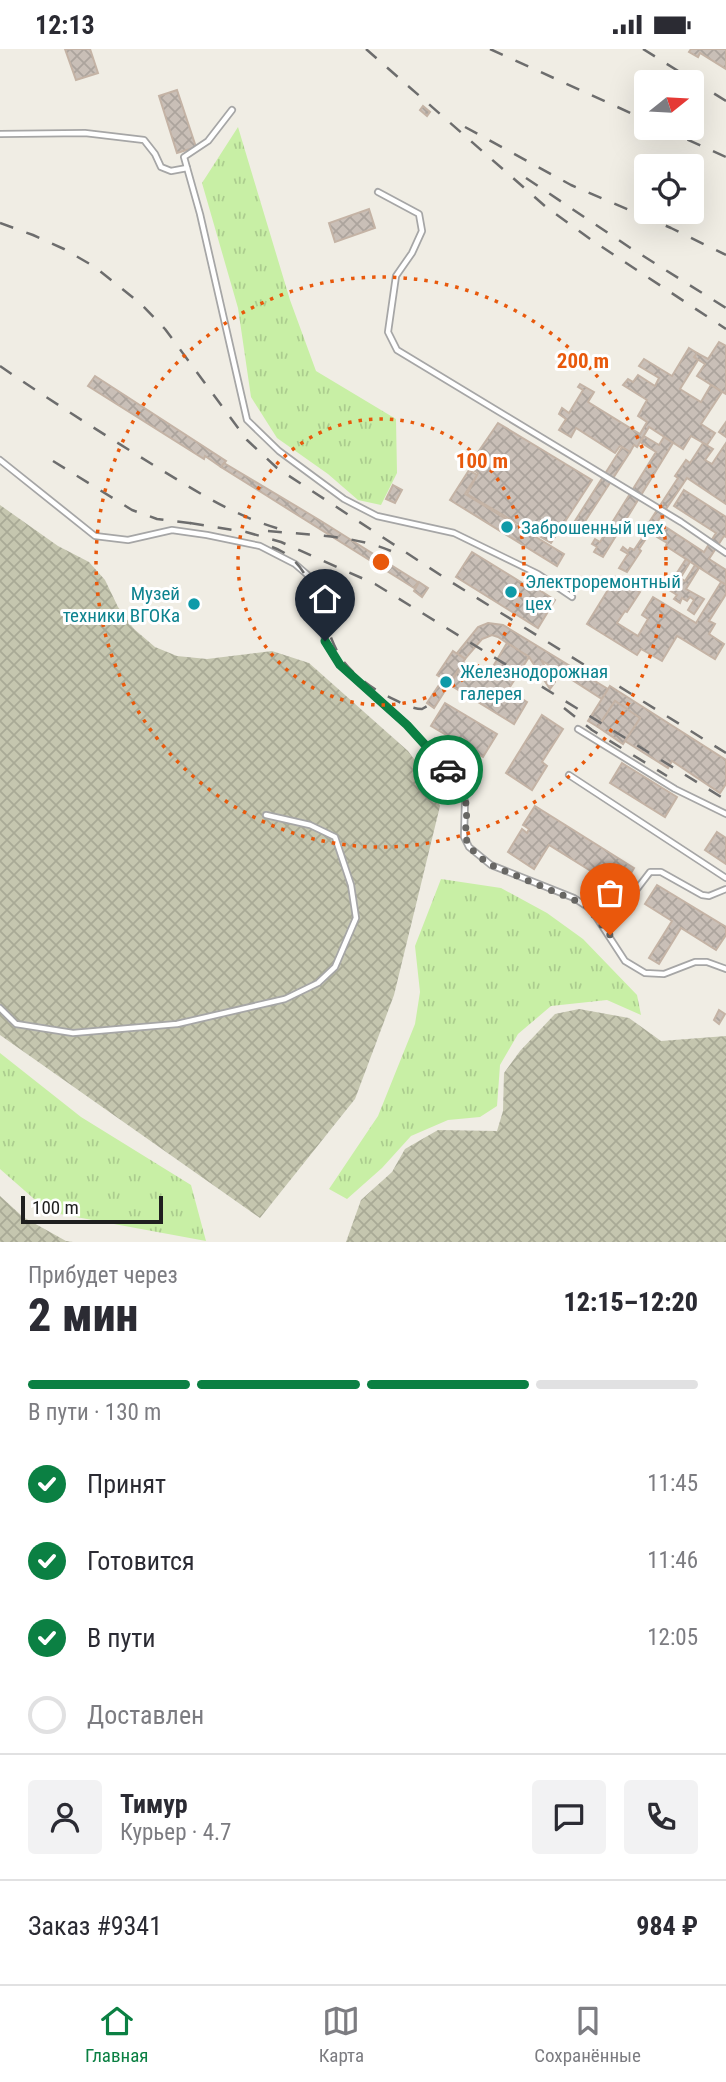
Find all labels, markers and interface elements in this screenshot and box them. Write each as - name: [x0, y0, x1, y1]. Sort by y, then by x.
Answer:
- text: 12:13: [35, 10, 95, 40]
- north arrow: [634, 70, 704, 140]
- map controls: [634, 70, 704, 224]
- button: locate: [634, 154, 704, 224]
- text: 200 m: [557, 349, 609, 373]
- text: 100 m: [456, 449, 508, 473]
- place label: Заброшенный цех: [521, 516, 664, 539]
- marker: Заброшенный цех: [499, 519, 515, 535]
- centre of rings: [369, 550, 393, 574]
- pin: [295, 569, 355, 641]
- place label: Электроремонтный цех: [525, 570, 681, 615]
- icon: home: [306, 580, 344, 618]
- place label: Музей техники ВГОКа: [63, 582, 180, 627]
- marker: Электроремонтный цех: [503, 584, 519, 600]
- marker: Музей техники ВГОКа: [186, 596, 202, 612]
- place label: Железнодорожная галерея: [460, 660, 608, 705]
- marker: Железнодорожная галерея: [438, 674, 454, 690]
- courier: [413, 735, 483, 805]
- icon: car: [429, 751, 467, 789]
- pin: [580, 863, 640, 935]
- icon: bag: [591, 874, 629, 912]
- scale bar: [21, 1193, 163, 1225]
- text: 100 m: [32, 1196, 79, 1219]
- text: Прибудет через: [28, 1262, 178, 1289]
- text: 12:15–12:20: [564, 1287, 698, 1317]
- text: 2 мин: [28, 1288, 138, 1342]
- text: В пути · 130 m: [28, 1399, 161, 1426]
- icon: check: [28, 1465, 66, 1503]
- text: Принят: [87, 1469, 166, 1499]
- text: 11:45: [647, 1470, 698, 1497]
- icon: check: [28, 1542, 66, 1580]
- text: Готовится: [87, 1546, 195, 1576]
- text: 11:46: [647, 1547, 698, 1574]
- icon: check: [28, 1619, 66, 1657]
- text: В пути: [87, 1623, 156, 1653]
- text: 12:05: [647, 1624, 698, 1651]
- text: Доставлен: [87, 1700, 204, 1730]
- button: person: [28, 1780, 102, 1854]
- button: chat: [532, 1780, 606, 1854]
- button: phone: [624, 1780, 698, 1854]
- text: Тимур: [120, 1789, 188, 1819]
- text: Курьер · 4.7: [120, 1819, 231, 1846]
- text: Заказ #9341: [28, 1911, 162, 1941]
- text: 984 ₽: [636, 1911, 698, 1941]
- tab: Главная: [85, 2002, 148, 2067]
- tab: Карта: [319, 2002, 364, 2067]
- tab: Сохранённые: [534, 2002, 641, 2067]

